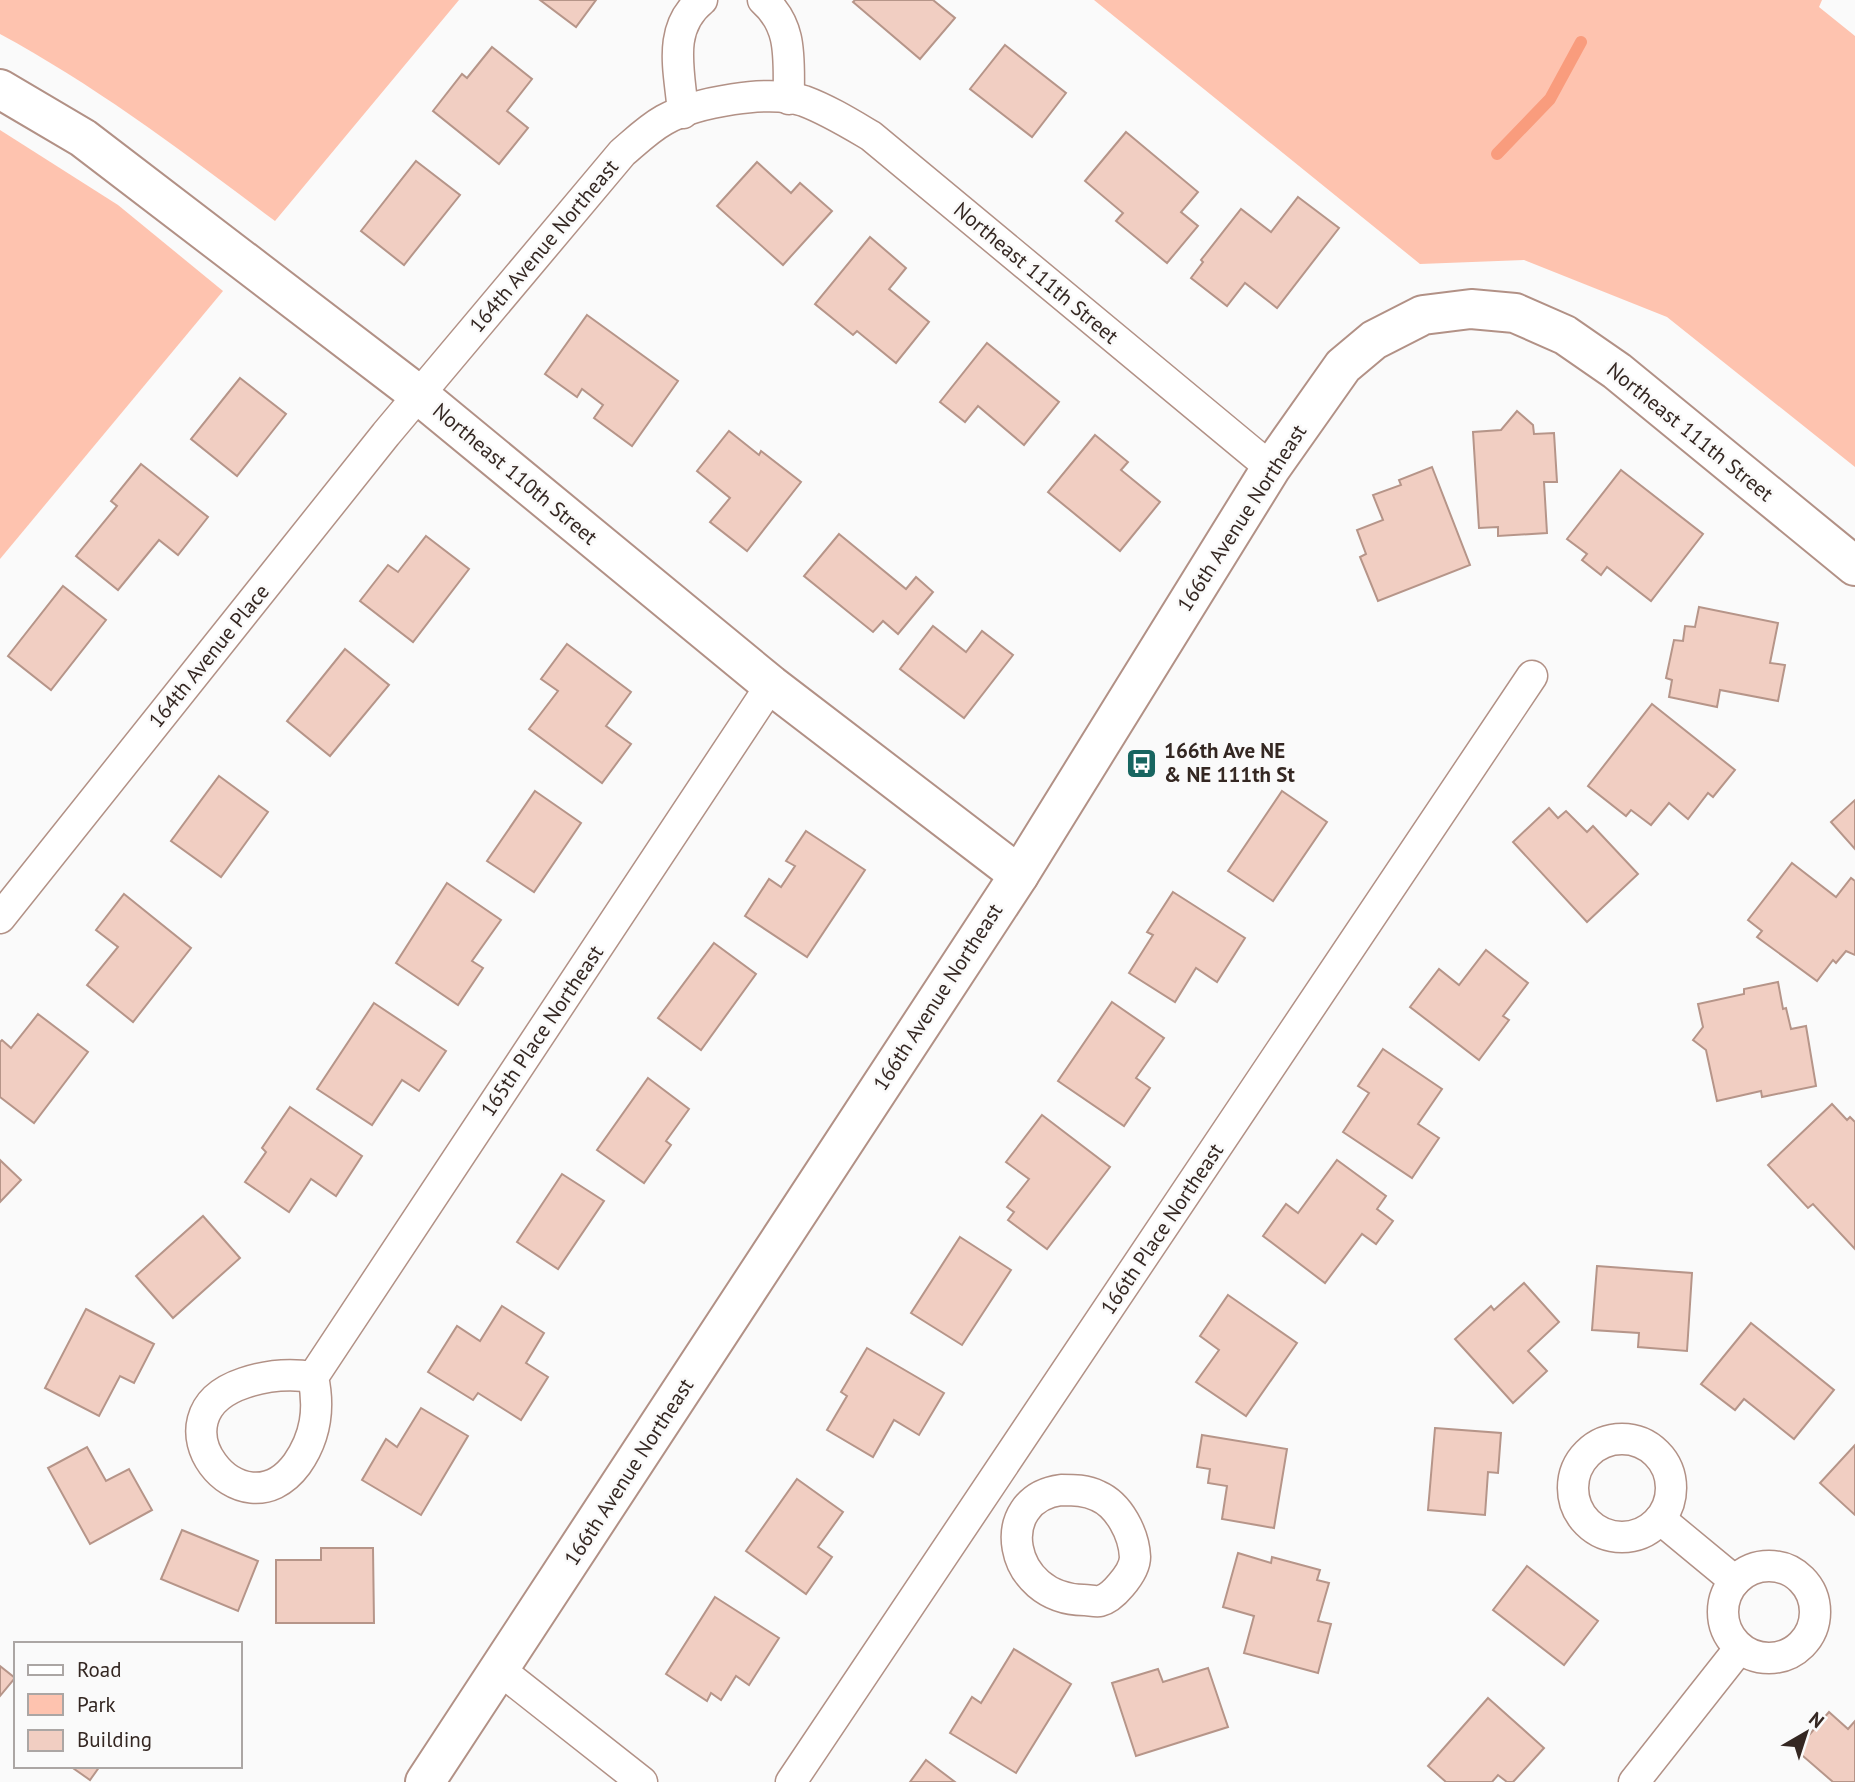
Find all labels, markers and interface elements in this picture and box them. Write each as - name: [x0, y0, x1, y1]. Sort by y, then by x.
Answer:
- street label: 164th Avenue Northeast: [463, 154, 624, 338]
- street label: Northeast 111th Street: [949, 196, 1124, 349]
- street label: Northeast 111th Street: [1602, 356, 1779, 507]
- street label: Northeast 110th Street: [428, 397, 603, 550]
- street label: 166th Avenue Northeast: [1171, 419, 1312, 616]
- street label: 164th Avenue Place: [142, 578, 275, 733]
- place label: 166th Ave NE & NE 111th St: [1164, 737, 1295, 788]
- bus stop icon: 166th Ave NE & NE 111th St: [1124, 746, 1158, 780]
- street label: 166th Avenue Northeast: [867, 898, 1008, 1095]
- street label: 165th Place Northeast: [474, 940, 609, 1122]
- street label: 166th Place Northeast: [1094, 1138, 1229, 1320]
- street label: 166th Avenue Northeast: [558, 1373, 699, 1570]
- legend: [14, 1642, 242, 1768]
- text: Road: [77, 1656, 121, 1683]
- text: Park: [77, 1691, 116, 1718]
- north arrow: [1771, 1698, 1841, 1768]
- text: N: [1804, 1707, 1829, 1733]
- text: Building: [77, 1726, 152, 1753]

